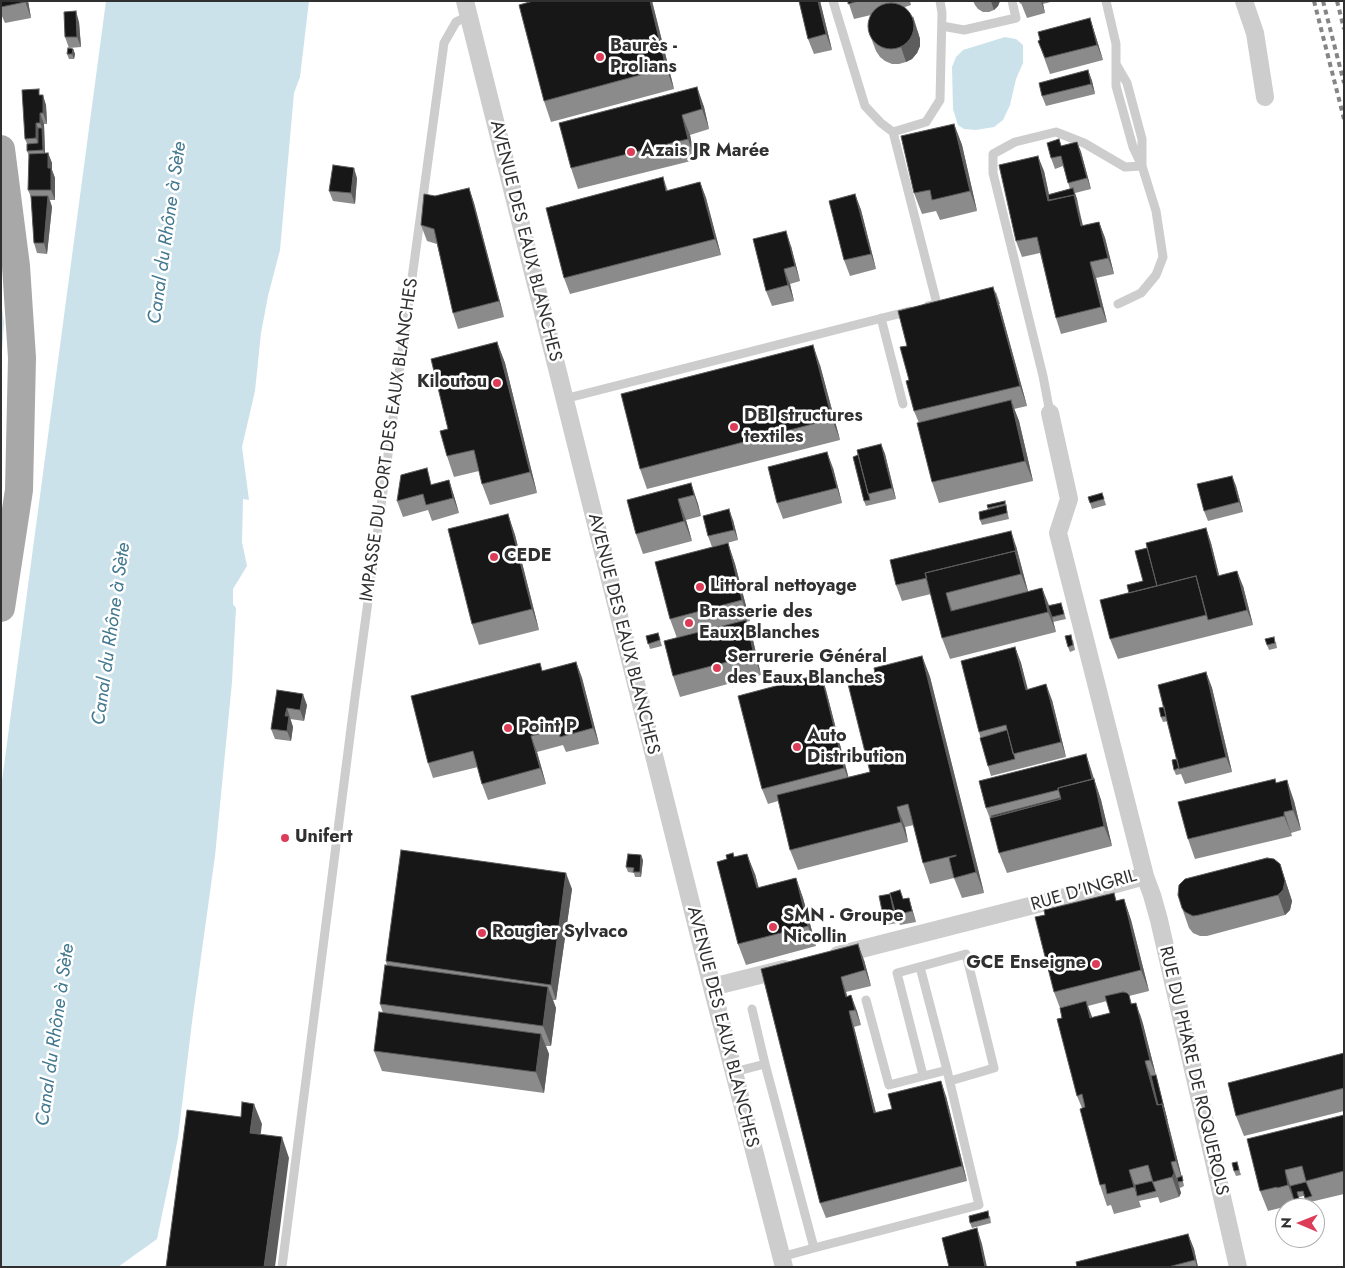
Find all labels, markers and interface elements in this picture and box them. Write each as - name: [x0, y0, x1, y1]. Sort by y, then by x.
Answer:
- place label: Baurès - Prolians: [610, 36, 677, 78]
- marker: Baurès - Prolians: [594, 51, 606, 63]
- street label: AVENUE DES EAUX BLANCHES: [485, 118, 565, 364]
- water label: Canal du Rhône à Sète: [144, 140, 192, 326]
- place label: Azais JR Marée: [641, 141, 769, 163]
- marker: Azais JR Marée: [625, 146, 637, 158]
- street label: IMPASSE DU PORT DES EAUX BLANCHES: [357, 277, 423, 603]
- place label: Kiloutou: [417, 372, 487, 394]
- marker: Kiloutou: [491, 377, 503, 389]
- place label: DBI structures textiles: [744, 406, 863, 448]
- marker: DBI structures textiles: [728, 421, 740, 433]
- street label: AVENUE DES EAUX BLANCHES: [583, 511, 663, 757]
- water label: Canal du Rhône à Sète: [88, 541, 136, 727]
- place label: CEDE: [504, 546, 552, 568]
- marker: CEDE: [488, 551, 500, 563]
- place label: Littoral nettoyage: [710, 576, 857, 598]
- marker: Littoral nettoyage: [694, 581, 706, 593]
- place label: Brasserie des Eaux Blanches: [699, 602, 819, 644]
- marker: Brasserie des Eaux Blanches: [683, 617, 695, 629]
- place label: Serrurerie Général des Eaux Blanches: [727, 647, 887, 690]
- marker: Serrurerie Général des Eaux Blanches: [711, 662, 723, 674]
- place label: Point P: [518, 717, 577, 739]
- marker: Point P: [502, 722, 514, 734]
- place label: Auto Distribution: [807, 726, 905, 769]
- marker: Auto Distribution: [791, 741, 803, 753]
- place label: Unifert: [295, 827, 353, 849]
- marker: Unifert: [279, 832, 291, 844]
- street label: RUE D'INGRIL: [1029, 866, 1139, 916]
- street label: AVENUE DES EAUX BLANCHES: [682, 904, 762, 1150]
- place label: SMN - Groupe Nicollin: [783, 906, 904, 949]
- marker: SMN - Groupe Nicollin: [767, 921, 779, 933]
- place label: Rougier Sylvaco: [492, 922, 628, 944]
- marker: Rougier Sylvaco: [476, 927, 488, 939]
- water label: Canal du Rhône à Sète: [32, 942, 80, 1128]
- street label: RUE DU PHARE DE ROQUEROLS: [1154, 944, 1232, 1198]
- place label: GCE Enseigne: [966, 953, 1086, 975]
- marker: GCE Enseigne: [1090, 958, 1102, 970]
- north arrow: [1275, 1198, 1325, 1248]
- text: N: [1276, 1217, 1296, 1228]

